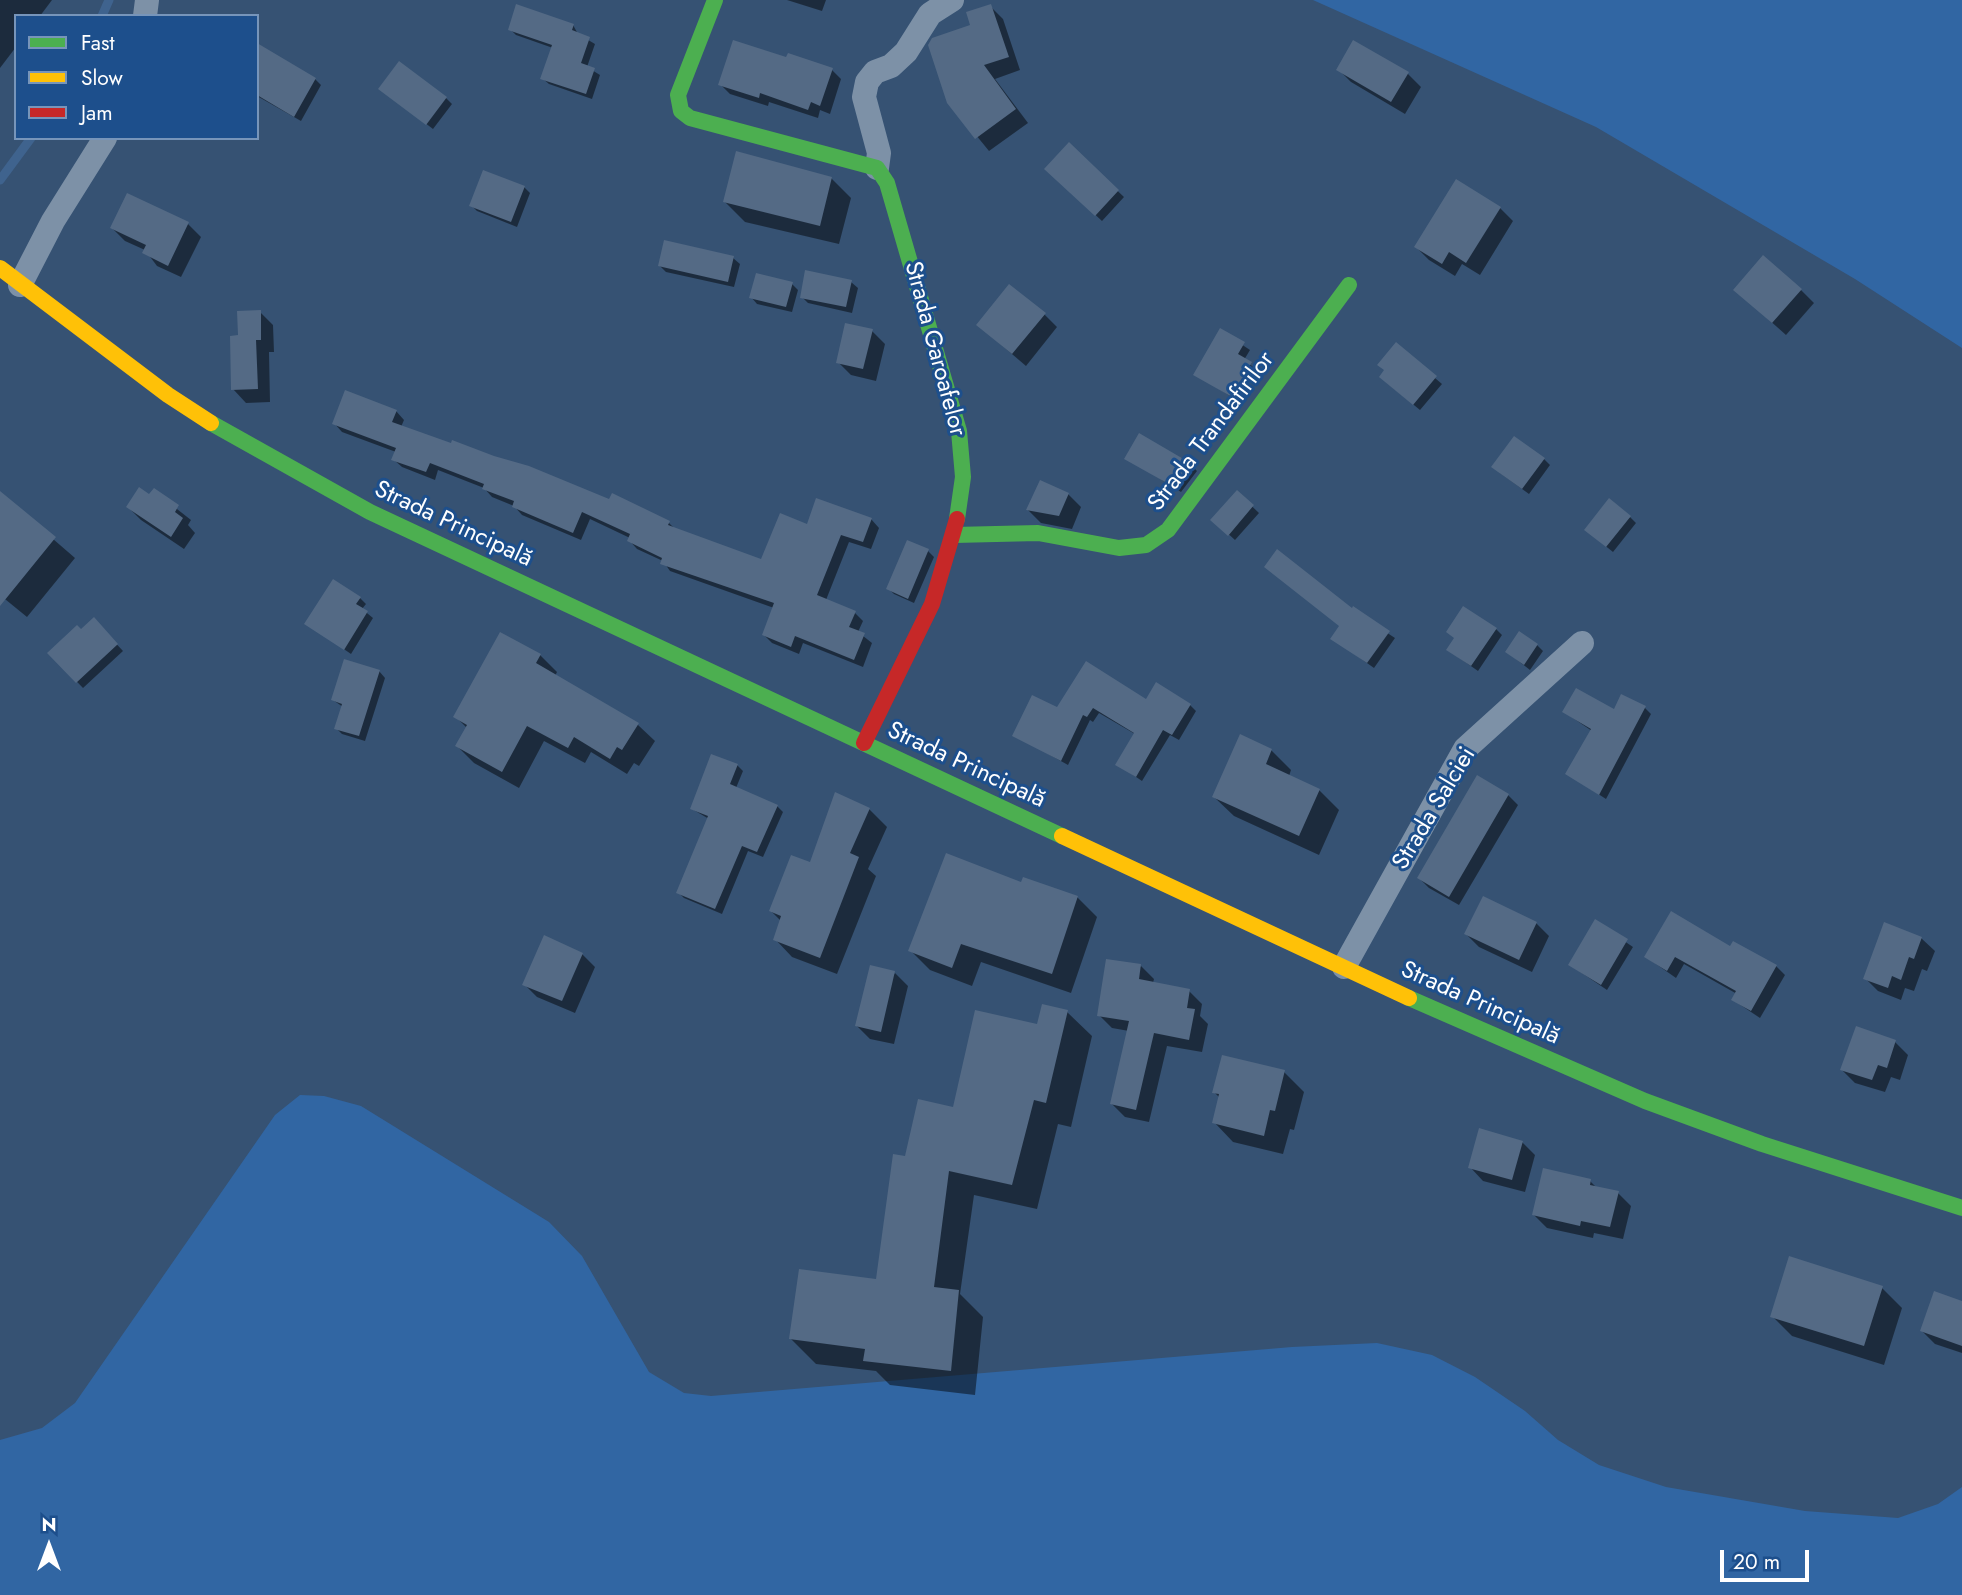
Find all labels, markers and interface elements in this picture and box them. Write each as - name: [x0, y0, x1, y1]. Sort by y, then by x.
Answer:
- legend: [14, 14, 259, 140]
- text: Fast: [81, 28, 114, 58]
- text: Slow: [81, 63, 123, 93]
- text: Jam: [81, 98, 113, 128]
- street label: Strada Garoafelor: [897, 258, 971, 440]
- street label: Strada Trandafirilor: [1143, 347, 1281, 517]
- street label: Strada Principală: [369, 476, 537, 574]
- street label: Strada Principală: [882, 717, 1050, 815]
- street label: Strada Salciei: [1387, 743, 1483, 875]
- street label: Strada Principală: [1396, 956, 1564, 1052]
- north arrow: [14, 1511, 84, 1581]
- text: N: [41, 1511, 57, 1538]
- scale bar: [1724, 1536, 1813, 1580]
- text: 20 m: [1733, 1547, 1780, 1577]

